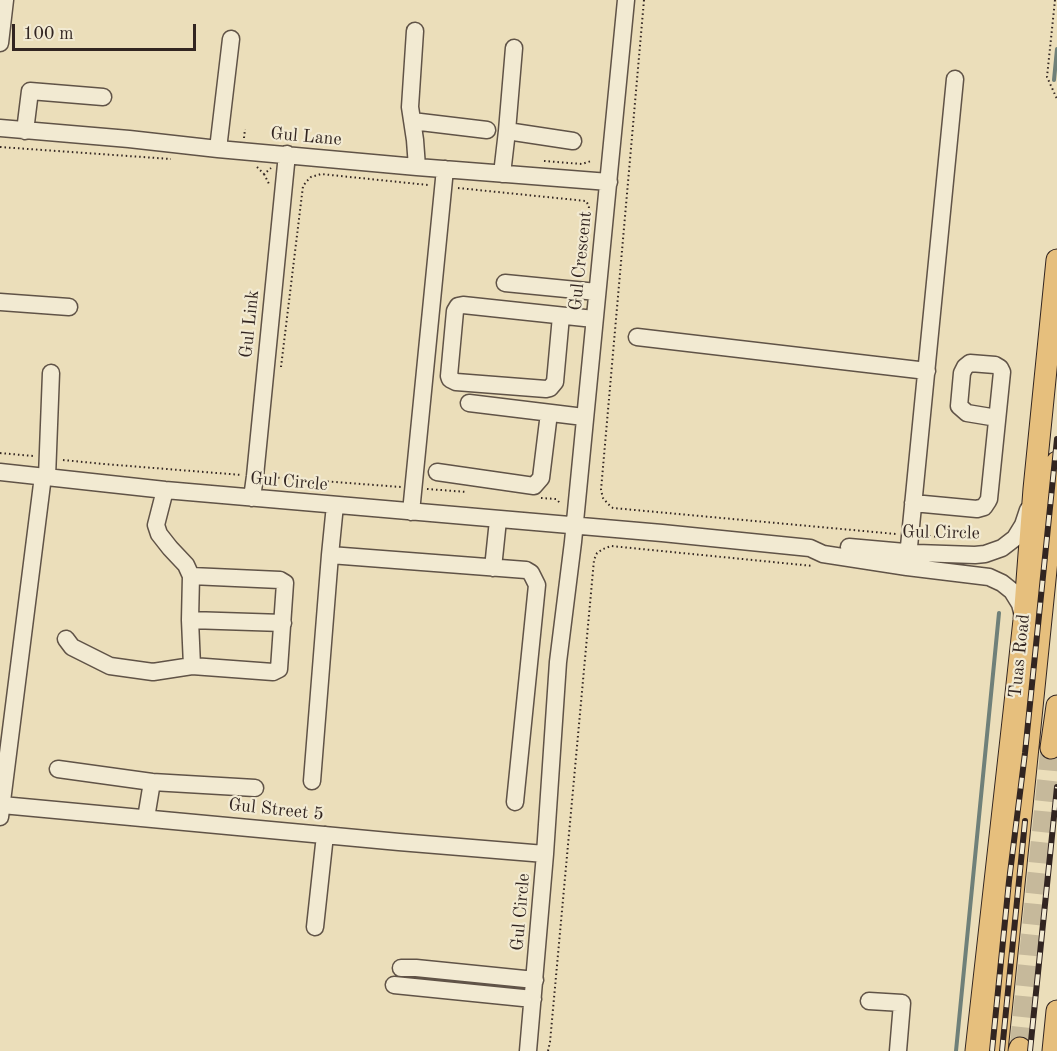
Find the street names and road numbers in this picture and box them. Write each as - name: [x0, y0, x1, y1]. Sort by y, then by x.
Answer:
- street label: Gul Lane: [269, 123, 343, 151]
- street label: Gul Crescent: [565, 210, 597, 312]
- street label: Gul Link: [236, 289, 264, 359]
- street label: Gul Circle: [249, 468, 329, 496]
- street label: Gul Circle: [902, 522, 980, 544]
- street label: Tuas Road: [1005, 613, 1035, 699]
- street label: Gul Street 5: [227, 794, 325, 826]
- street label: Gul Circle: [507, 872, 535, 952]

